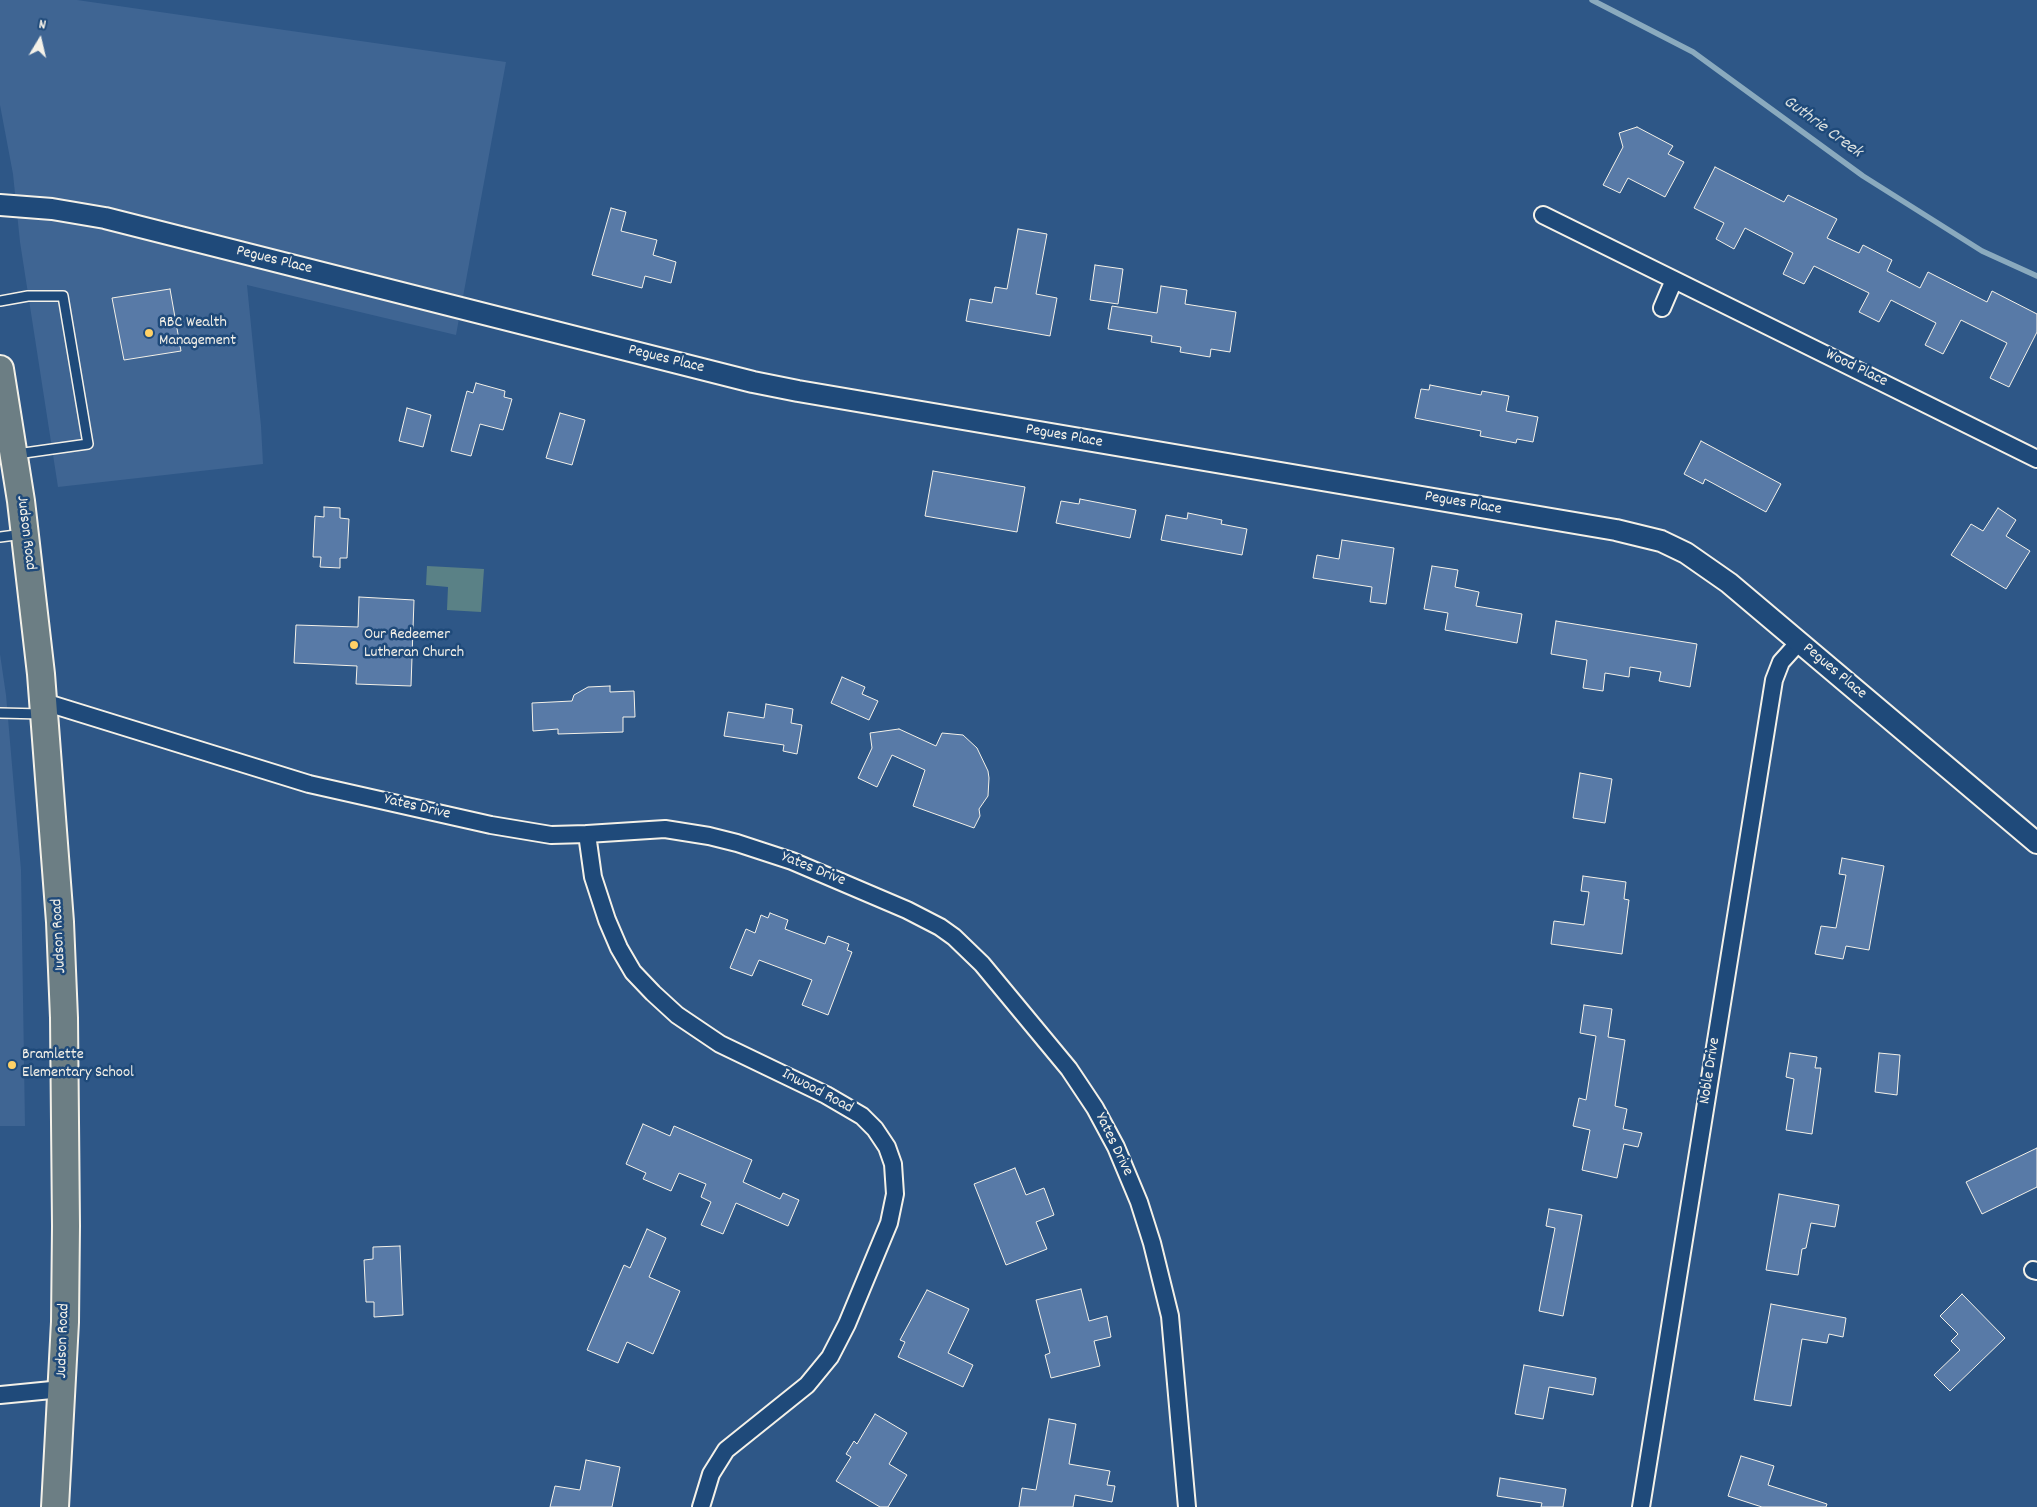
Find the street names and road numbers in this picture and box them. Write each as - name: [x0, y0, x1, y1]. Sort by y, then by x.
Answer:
- street label: Pegues Place: [234, 242, 314, 280]
- street label: Pegues Place: [626, 341, 706, 379]
- street label: Wood Place: [1822, 346, 1890, 392]
- street label: Pegues Place: [1024, 421, 1104, 453]
- street label: Pegues Place: [1423, 488, 1503, 520]
- street label: Judson Road: [11, 495, 39, 571]
- street label: Pegues Place: [1798, 640, 1870, 704]
- street label: Yates Drive: [382, 791, 452, 825]
- street label: Yates Drive: [778, 848, 848, 892]
- street label: Judson Road: [48, 898, 72, 974]
- street label: Noble Drive: [1696, 1036, 1726, 1106]
- street label: Inwood Road: [778, 1065, 856, 1119]
- street label: Yates Drive: [1090, 1110, 1136, 1180]
- street label: Judson Road: [53, 1303, 75, 1379]

